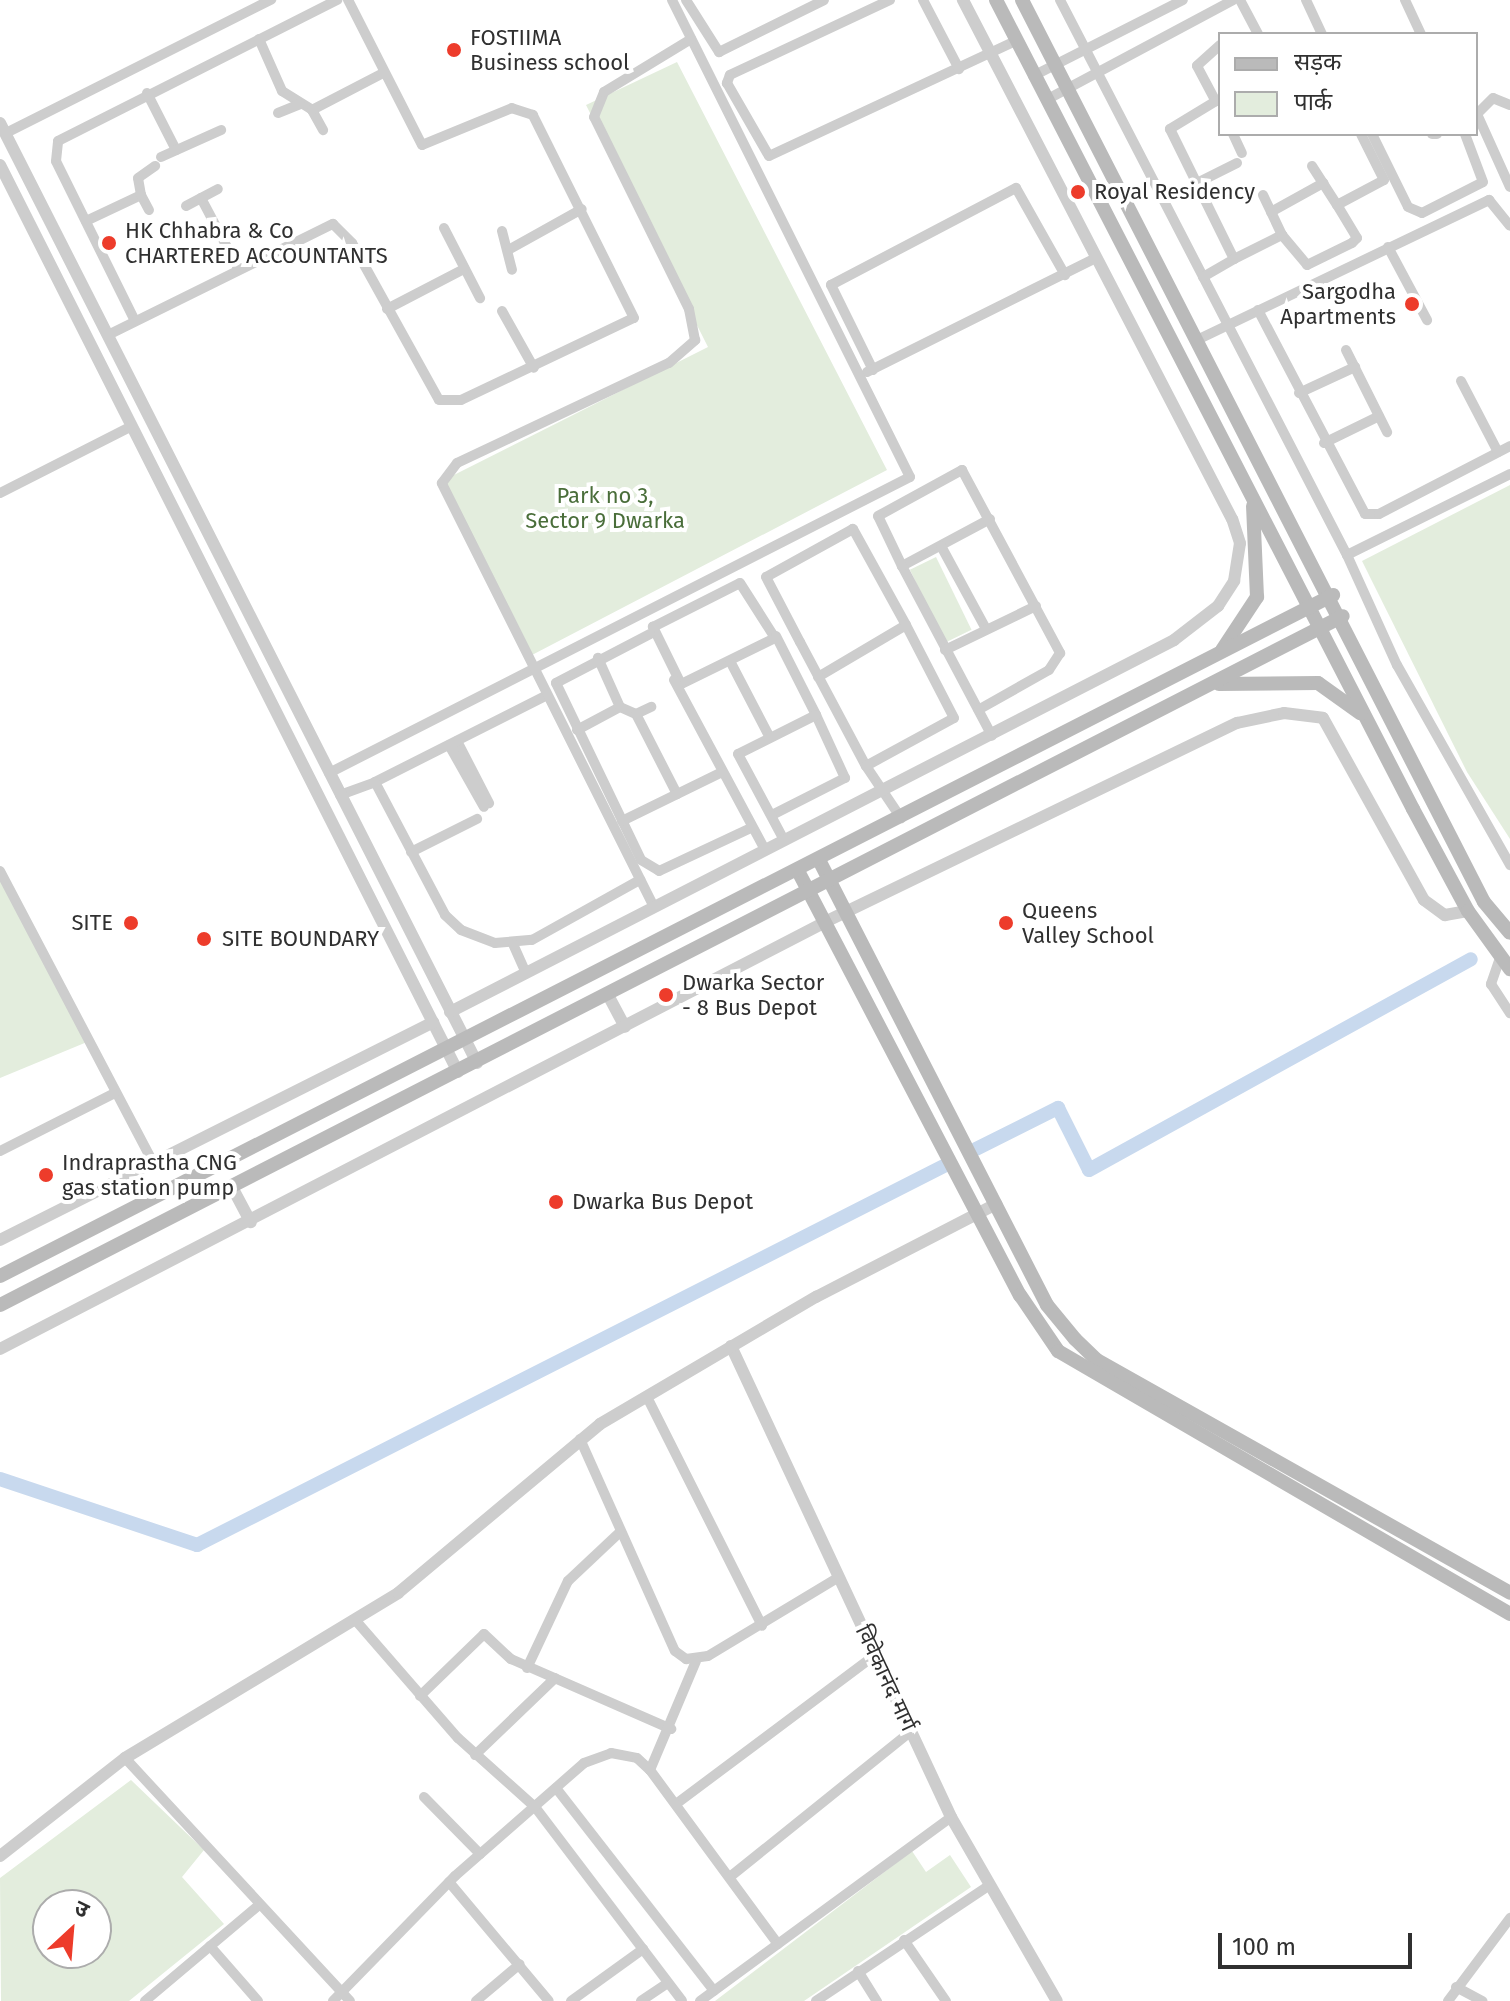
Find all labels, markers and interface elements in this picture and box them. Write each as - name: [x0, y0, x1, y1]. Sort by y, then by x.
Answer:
- place label: FOSTIIMA Business school: [470, 24, 630, 76]
- legend: [1218, 32, 1478, 136]
- marker: FOSTIIMA Business school: [445, 41, 463, 59]
- text: सड़क: [1294, 48, 1342, 76]
- text: पार्क: [1294, 88, 1332, 116]
- place label: Royal Residency: [1094, 179, 1255, 205]
- marker: Royal Residency: [1069, 183, 1087, 201]
- place label: HK Chhabra & Co CHARTERED ACCOUNTANTS: [125, 217, 388, 268]
- marker: HK Chhabra & Co CHARTERED ACCOUNTANTS: [100, 234, 118, 252]
- place label: Sargodha Apartments: [1280, 278, 1396, 330]
- marker: Sargodha Apartments: [1403, 295, 1421, 313]
- park label: Park no 3, Sector 9 Dwarka: [525, 482, 685, 534]
- place label: Queens Valley School: [1022, 897, 1154, 948]
- place label: SITE: [71, 910, 113, 936]
- marker: SITE: [120, 912, 142, 934]
- marker: Queens Valley School: [997, 914, 1015, 932]
- place label: SITE BOUNDARY: [222, 926, 379, 952]
- marker: SITE BOUNDARY: [193, 928, 215, 950]
- place label: Dwarka Sector - 8 Bus Depot: [682, 969, 824, 1020]
- marker: Dwarka Sector - 8 Bus Depot: [657, 986, 675, 1004]
- place label: Indraprastha CNG gas station pump: [62, 1149, 237, 1200]
- marker: Indraprastha CNG gas station pump: [37, 1166, 55, 1184]
- place label: Dwarka Bus Depot: [572, 1189, 753, 1215]
- marker: Dwarka Bus Depot: [547, 1193, 565, 1211]
- street label: विवेकानंद मार्ग: [850, 1621, 922, 1735]
- north arrow: [32, 1889, 112, 1969]
- text: उ: [70, 1894, 94, 1924]
- scale bar: [1222, 1917, 1416, 1967]
- text: 100 m: [1232, 1933, 1296, 1961]

